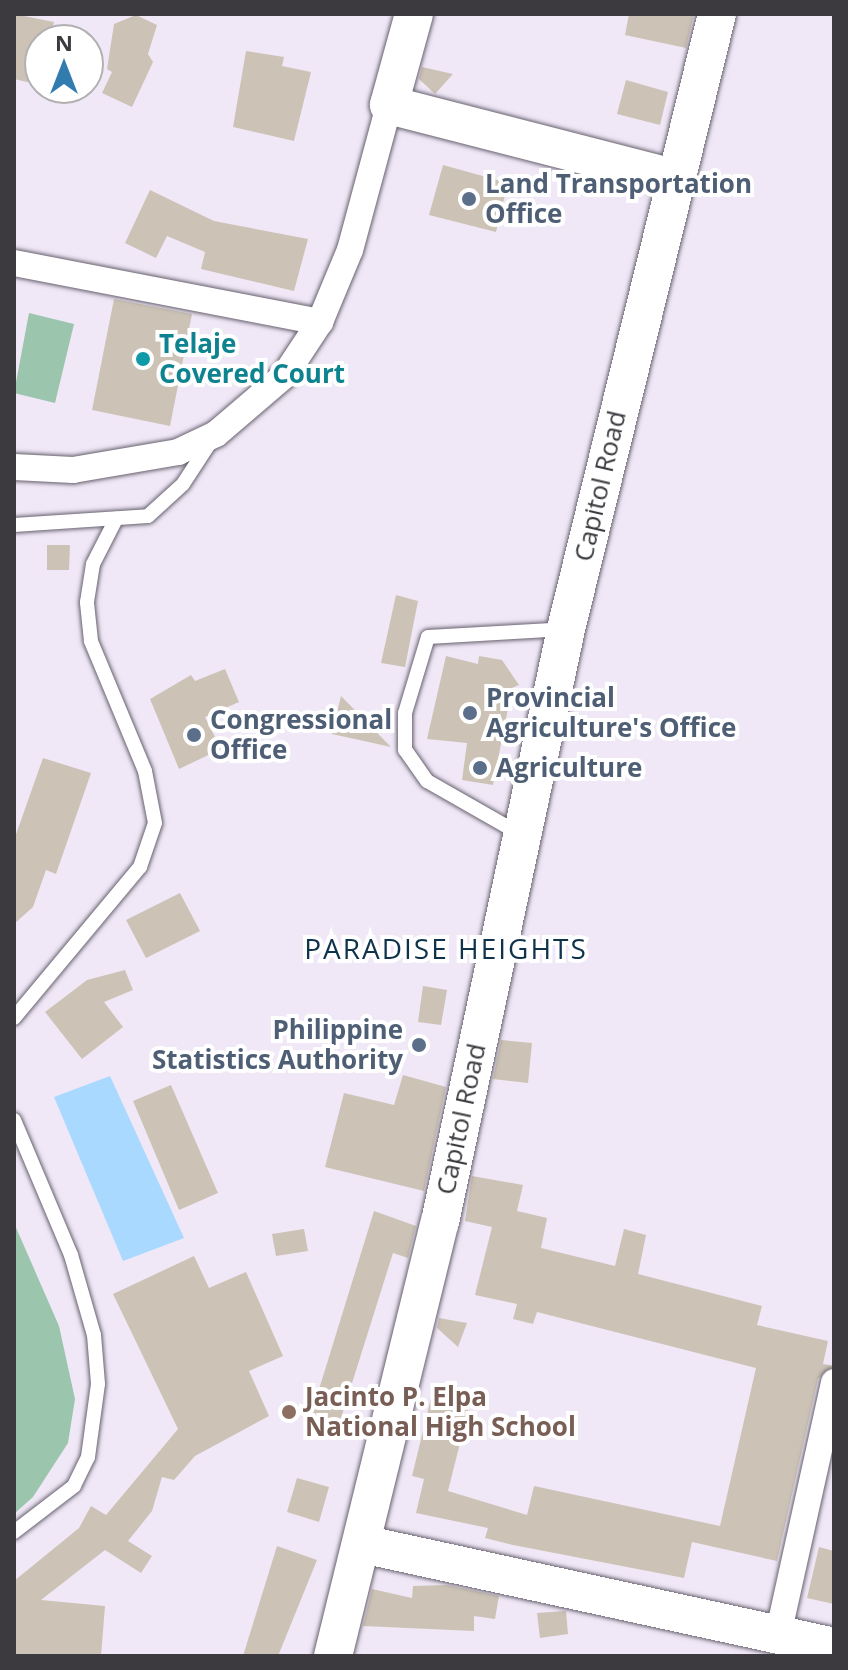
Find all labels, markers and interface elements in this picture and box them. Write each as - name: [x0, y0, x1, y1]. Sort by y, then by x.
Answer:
- north arrow: [24, 24, 104, 104]
- text: N: [55, 27, 73, 57]
- place label: Land Transportation Office: [485, 168, 752, 230]
- marker: Land Transportation Office: [460, 190, 478, 208]
- place label: Telaje Covered Court: [159, 328, 345, 390]
- marker: Telaje Covered Court: [134, 350, 152, 368]
- street label: Capitol Road: [568, 408, 632, 564]
- place label: Provincial Agriculture's Office: [486, 682, 736, 744]
- place label: Congressional Office: [210, 704, 392, 766]
- marker: Provincial Agriculture's Office: [461, 704, 479, 722]
- marker: Congressional Office: [185, 726, 203, 744]
- place label: Agriculture: [496, 752, 642, 784]
- marker: Agriculture: [471, 759, 489, 777]
- district label: PARADISE HEIGHTS: [304, 931, 588, 965]
- place label: Philippine Statistics Authority: [152, 1014, 403, 1076]
- marker: Philippine Statistics Authority: [410, 1036, 428, 1054]
- street label: Capitol Road: [430, 1041, 492, 1197]
- place label: Jacinto P. Elpa National High School: [305, 1381, 576, 1442]
- marker: Jacinto P. Elpa National High School: [280, 1403, 298, 1421]

